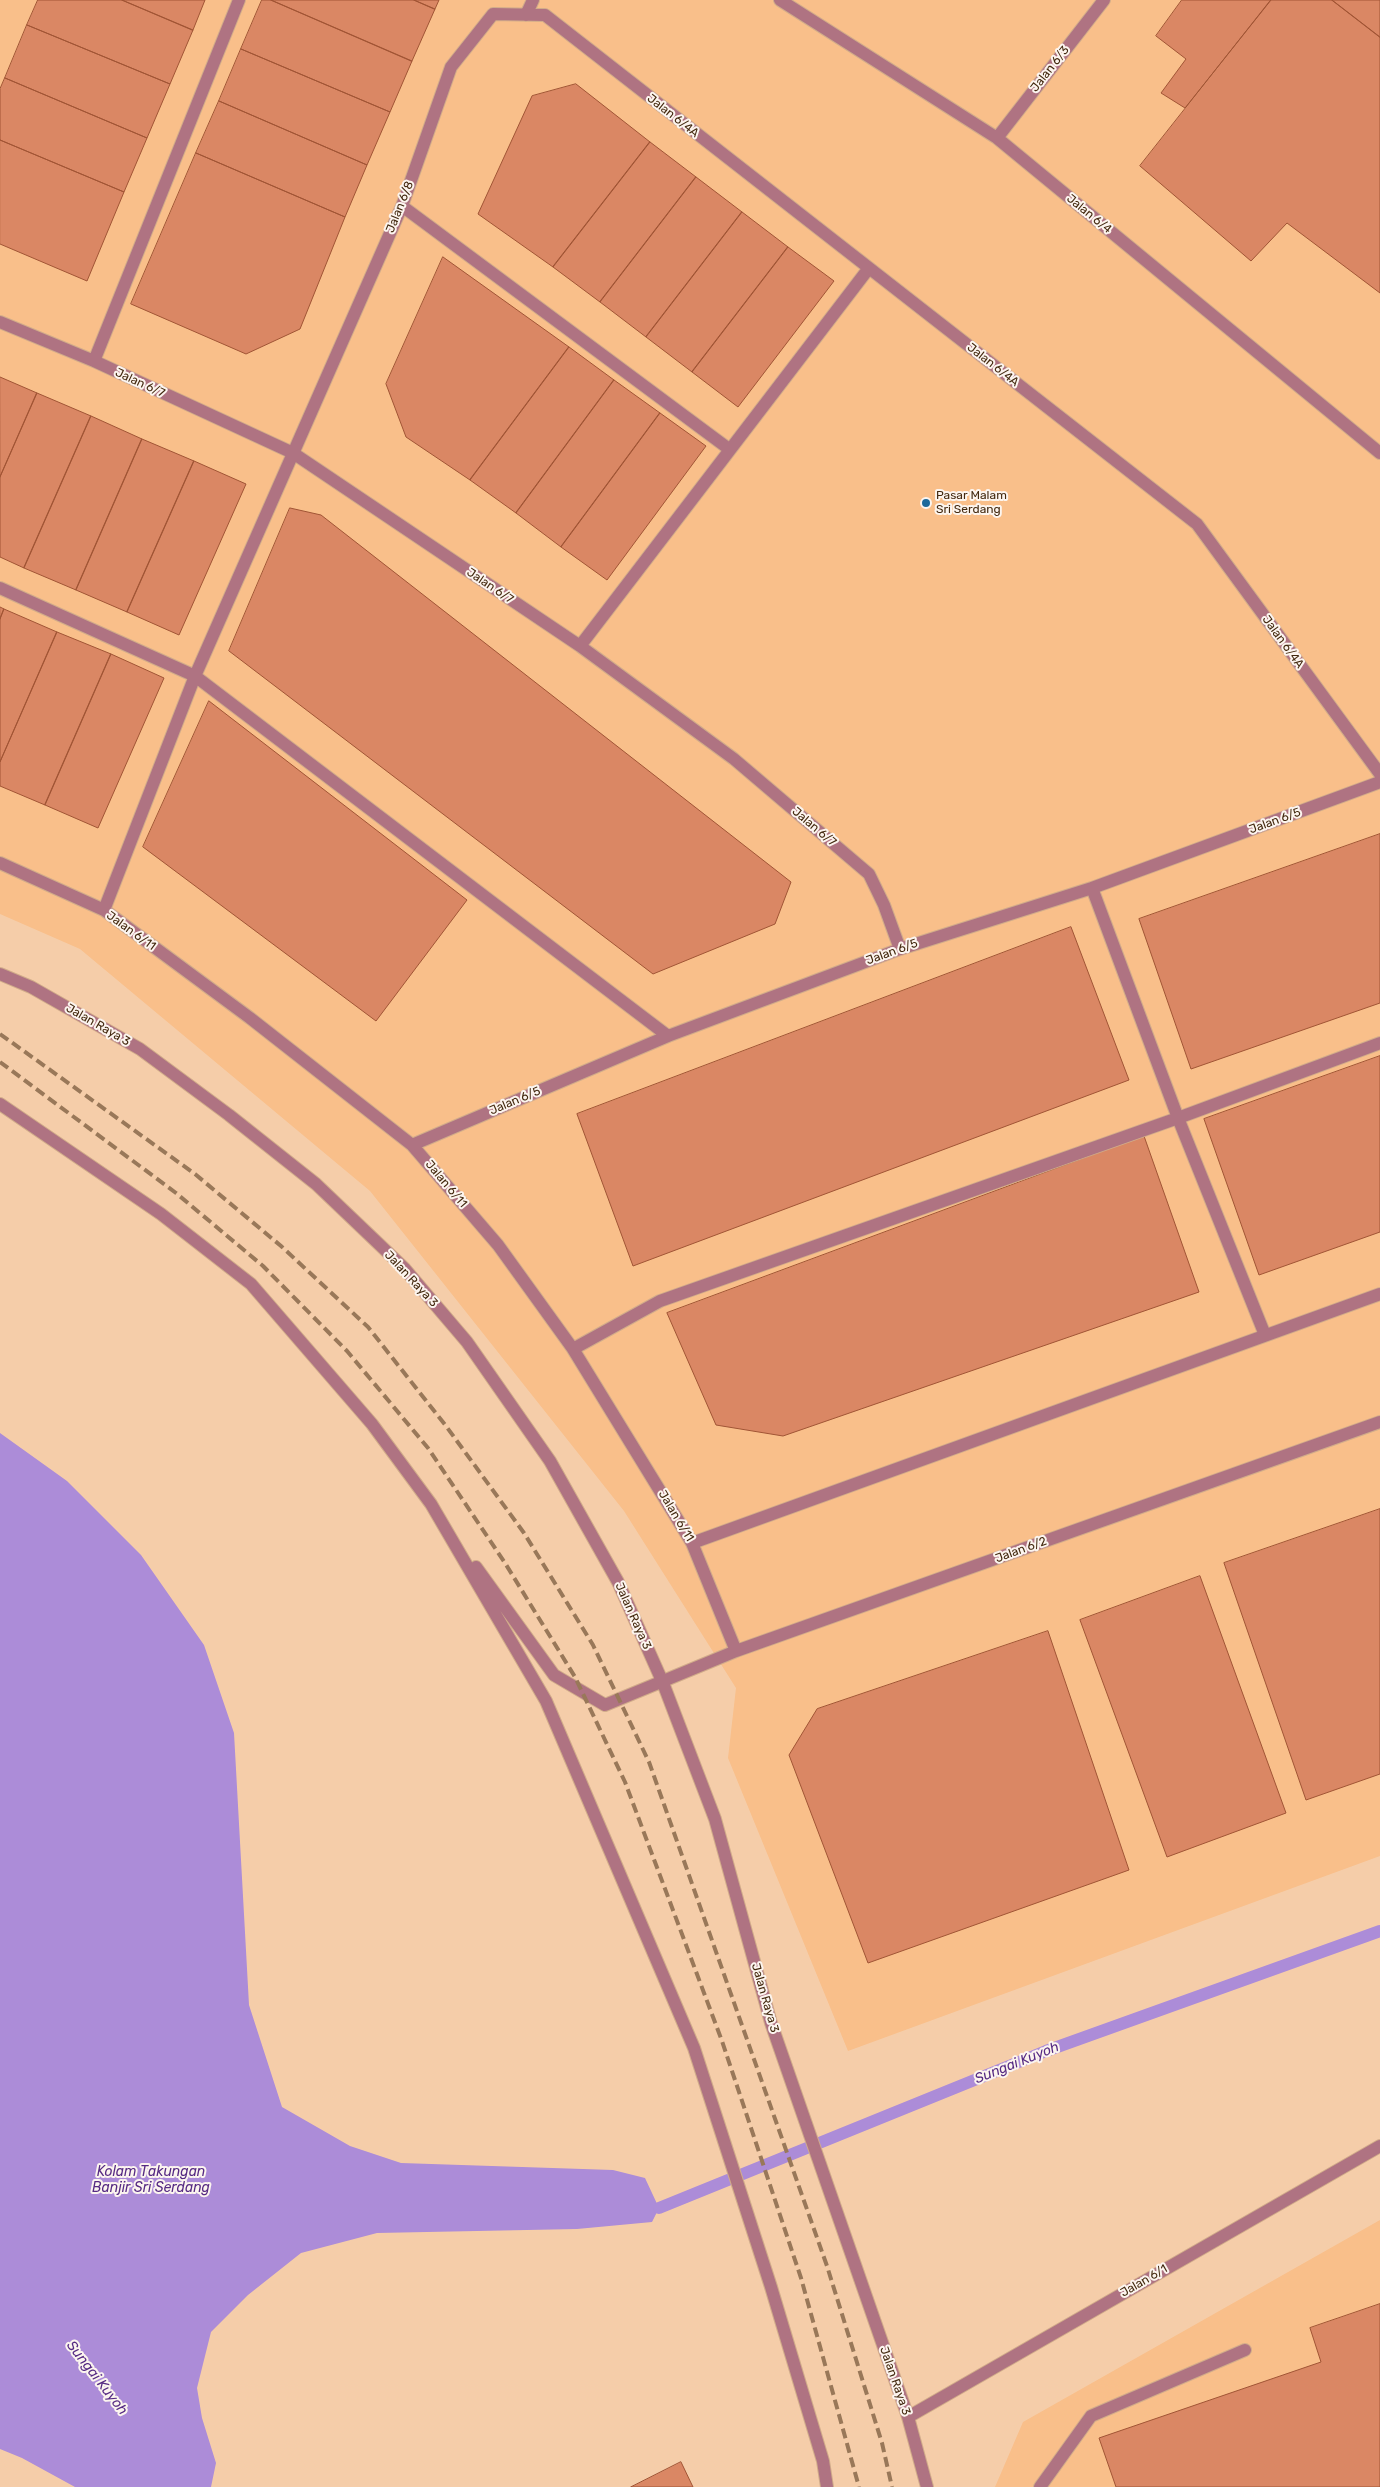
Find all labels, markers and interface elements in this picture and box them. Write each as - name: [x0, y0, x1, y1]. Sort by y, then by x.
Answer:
- street label: Jalan 6/3: [1028, 43, 1072, 95]
- street label: Jalan 6/4A: [644, 91, 702, 141]
- street label: Jalan 6/8: [383, 179, 417, 235]
- street label: Jalan 6/4: [1064, 192, 1114, 236]
- street label: Jalan 6/4A: [964, 340, 1022, 390]
- street label: Jalan 6/7: [113, 365, 167, 401]
- place label: Pasar Malam Sri Serdang: [936, 489, 1007, 517]
- marker: Pasar Malam Sri Serdang: [920, 497, 932, 509]
- street label: Jalan 6/7: [464, 565, 516, 607]
- street label: Jalan 6/4A: [1259, 613, 1307, 671]
- street label: Jalan 6/7: [789, 804, 839, 850]
- street label: Jalan 6/5: [1247, 805, 1303, 837]
- street label: Jalan 6/11: [104, 908, 158, 954]
- street label: Jalan 6/5: [864, 936, 920, 968]
- street label: Jalan Raya 3: [63, 1001, 133, 1049]
- street label: Jalan 6/5: [487, 1084, 543, 1118]
- street label: Jalan 6/11: [422, 1157, 470, 1211]
- street label: Jalan Raya 3: [381, 1248, 441, 1310]
- street label: Jalan 6/11: [655, 1488, 697, 1544]
- street label: Jalan 6/2: [993, 1534, 1049, 1566]
- street label: Jalan Raya 3: [612, 1580, 654, 1652]
- street label: Jalan Raya 3: [748, 1962, 782, 2034]
- water label: Sungai Kuyoh: [972, 2038, 1062, 2088]
- water label: Kolam Takungan Banjir Sri Serdang: [92, 2164, 210, 2196]
- street label: Jalan 6/1: [1118, 2262, 1170, 2300]
- water label: Sungai Kuyoh: [63, 2338, 131, 2418]
- street label: Jalan Raya 3: [877, 2345, 913, 2417]

